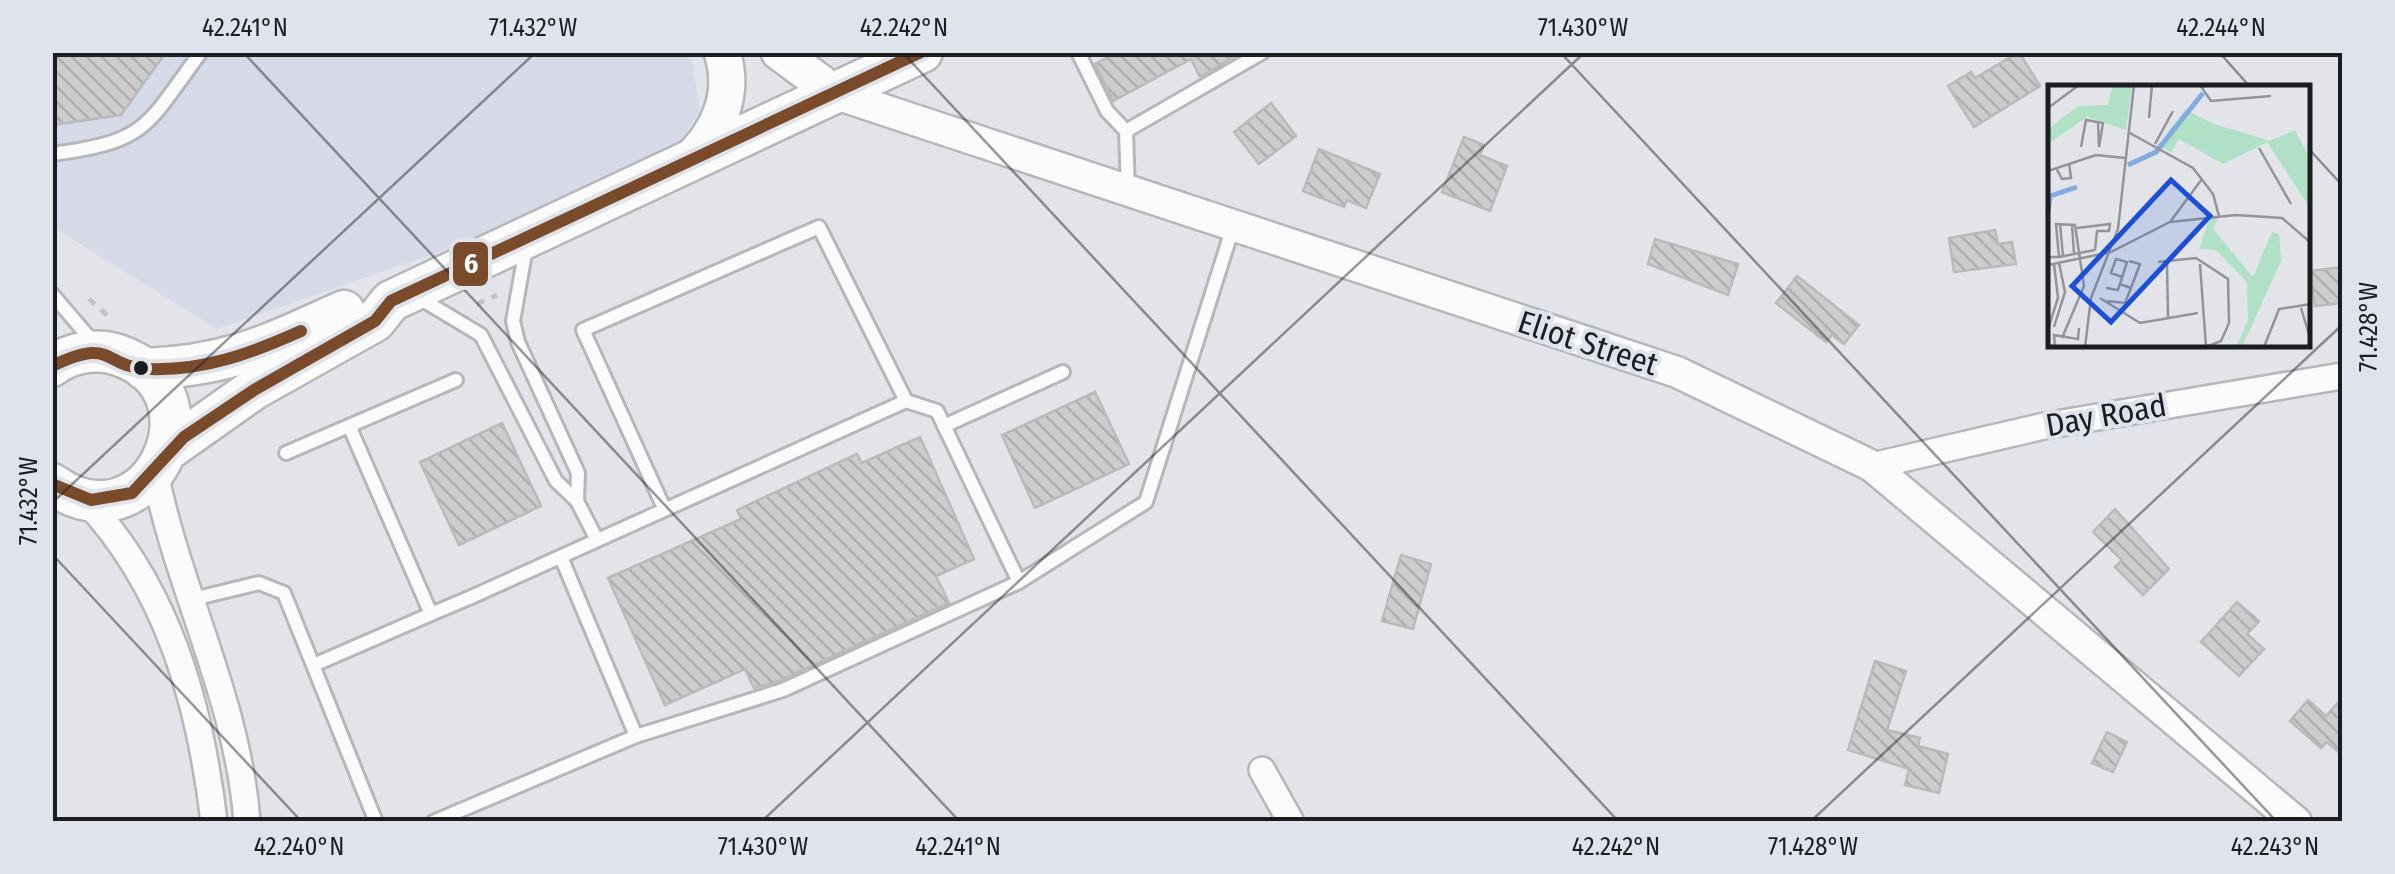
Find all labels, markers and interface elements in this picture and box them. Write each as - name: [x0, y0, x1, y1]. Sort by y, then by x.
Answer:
- text: 42.241°N: [202, 13, 288, 43]
- text: 71.432°W: [489, 13, 577, 43]
- text: 42.242°N: [860, 13, 948, 43]
- text: 71.430°W: [1538, 13, 1629, 43]
- text: 42.244°N: [2176, 13, 2266, 43]
- inset map: [2048, 85, 2310, 348]
- line badge: 6: [451, 240, 490, 288]
- text: 6: [464, 247, 478, 280]
- text: 71.428°W: [2354, 282, 2384, 372]
- street label: Eliot Street: [1513, 303, 1663, 384]
- unlabelled marker: [131, 358, 151, 378]
- street label: Day Road: [2043, 386, 2169, 444]
- text: 71.432°W: [14, 457, 44, 545]
- text: 42.240°N: [254, 832, 344, 862]
- text: 71.430°W: [718, 832, 809, 862]
- text: 42.241°N: [915, 832, 1001, 862]
- text: 42.242°N: [1572, 832, 1660, 862]
- text: 71.428°W: [1768, 832, 1858, 862]
- text: 42.243°N: [2231, 832, 2319, 862]

